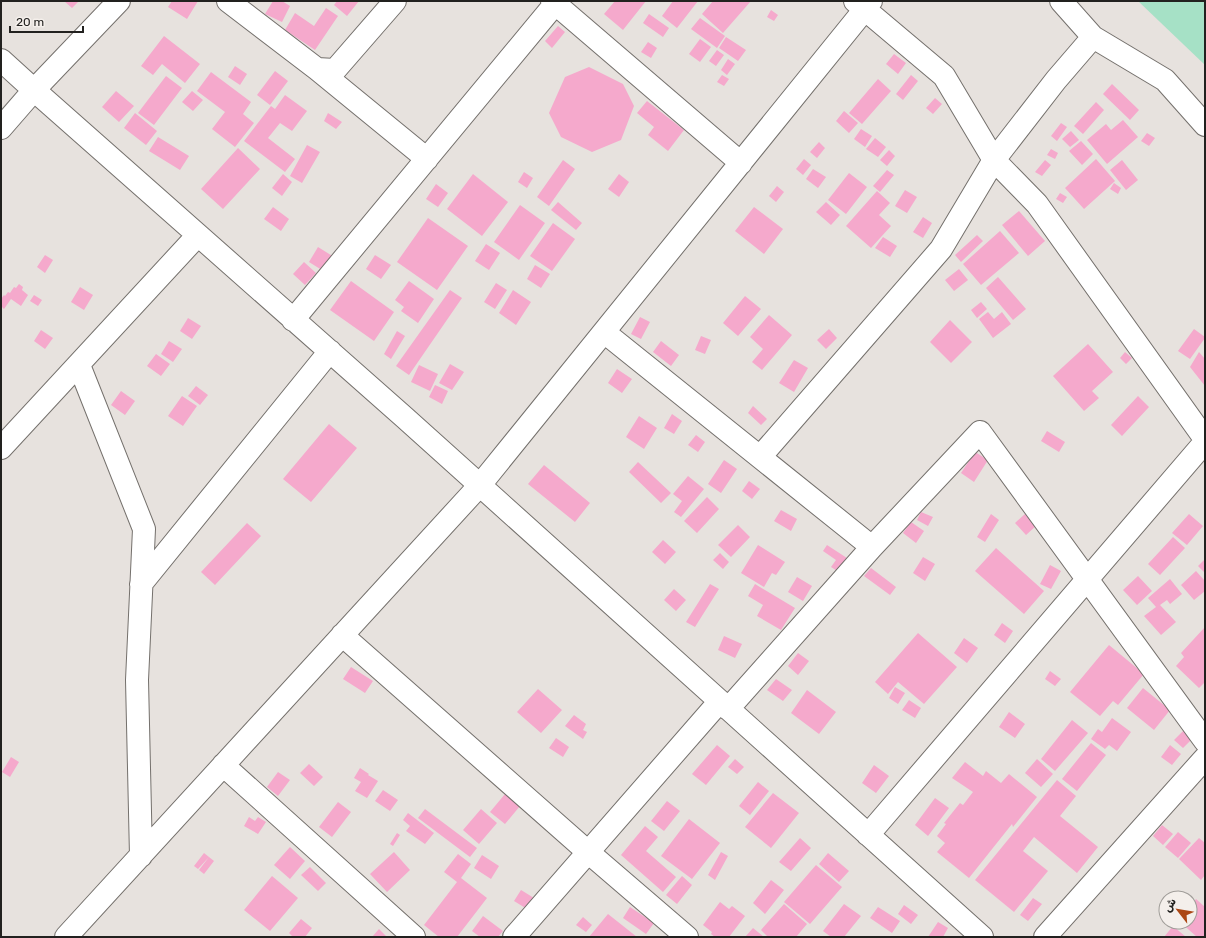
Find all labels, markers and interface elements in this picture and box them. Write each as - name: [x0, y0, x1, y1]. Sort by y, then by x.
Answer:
- scale bar: [10, 8, 83, 34]
- text: 20 m: [16, 15, 44, 29]
- north arrow: [1158, 890, 1198, 930]
- text: ش: [1161, 896, 1179, 914]

